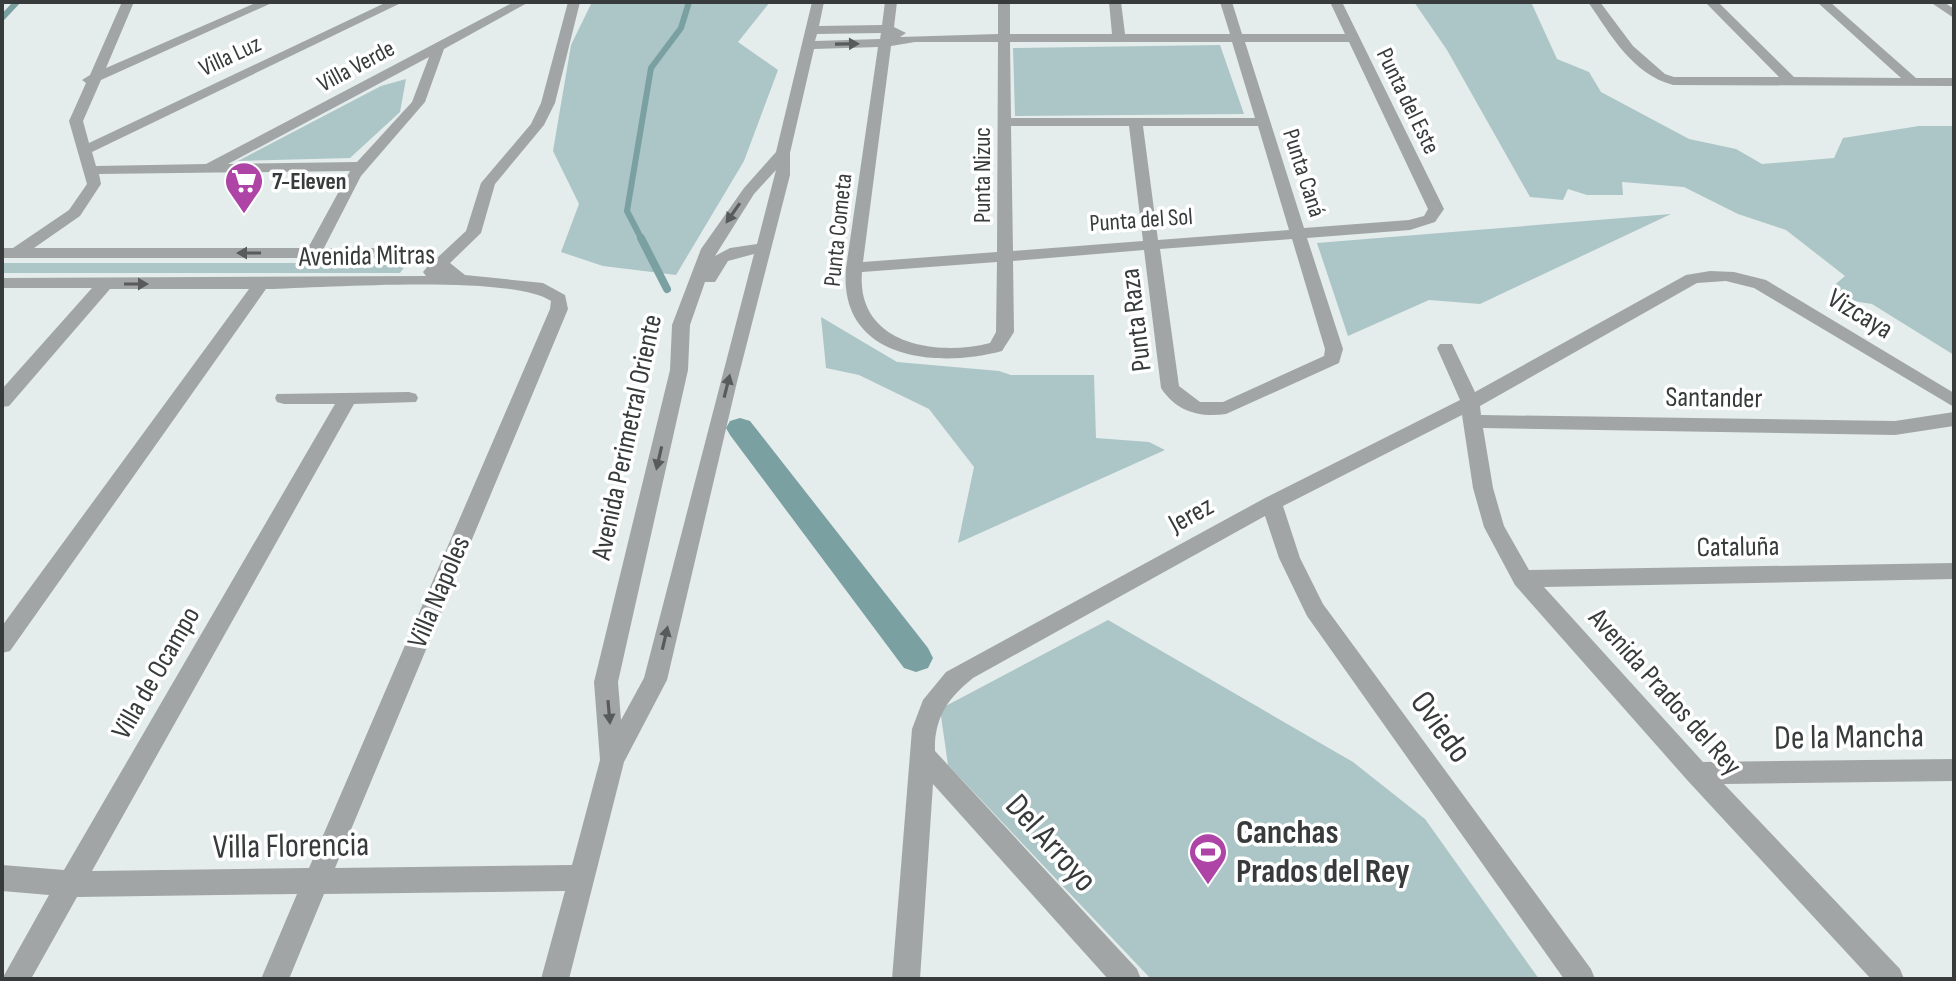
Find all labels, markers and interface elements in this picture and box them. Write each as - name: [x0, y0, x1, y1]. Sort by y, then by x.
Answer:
- street label: Villa Luz: [195, 29, 266, 83]
- street label: Villa Verde: [312, 34, 400, 98]
- one-way arrow: [835, 38, 860, 50]
- street label: Punta del Este: [1370, 43, 1446, 159]
- street label: Punta Caná: [1276, 125, 1332, 221]
- street label: Punta Nizuc: [968, 127, 997, 223]
- supermarket icon: 7-Eleven: [223, 160, 265, 215]
- place label: 7-Eleven: [272, 167, 346, 196]
- street label: Punta Cometa: [818, 172, 858, 288]
- street label: Punta del Sol: [1088, 202, 1194, 238]
- one-way arrow: [726, 203, 742, 224]
- street label: Avenida Mitras: [298, 238, 435, 274]
- one-way arrow: [236, 247, 261, 259]
- street label: Punta Raza: [1113, 267, 1159, 373]
- one-way arrow: [124, 278, 149, 290]
- street label: Vizcaya: [1821, 282, 1899, 346]
- street label: Avenida Perimetral Oriente: [585, 311, 669, 564]
- one-way arrow: [721, 373, 733, 398]
- street label: Santander: [1665, 381, 1763, 415]
- one-way arrow: [652, 446, 665, 471]
- street label: Jerez: [1162, 489, 1219, 541]
- street label: Cataluña: [1696, 530, 1780, 564]
- street label: Villa Napoles: [401, 531, 477, 653]
- street label: Villa de Ocampo: [105, 601, 207, 745]
- street label: Avenida Prados del Rey: [1581, 601, 1749, 782]
- one-way arrow: [660, 626, 672, 651]
- street label: Oviedo: [1401, 683, 1481, 771]
- one-way arrow: [602, 700, 615, 725]
- street label: De la Mancha: [1774, 715, 1924, 759]
- street label: Del Arroyo: [997, 786, 1105, 900]
- place label: Canchas Prados del Rey: [1236, 812, 1410, 892]
- street label: Villa Florencia: [212, 824, 370, 868]
- sports icon: Canchas Prados del Rey: [1187, 831, 1229, 886]

